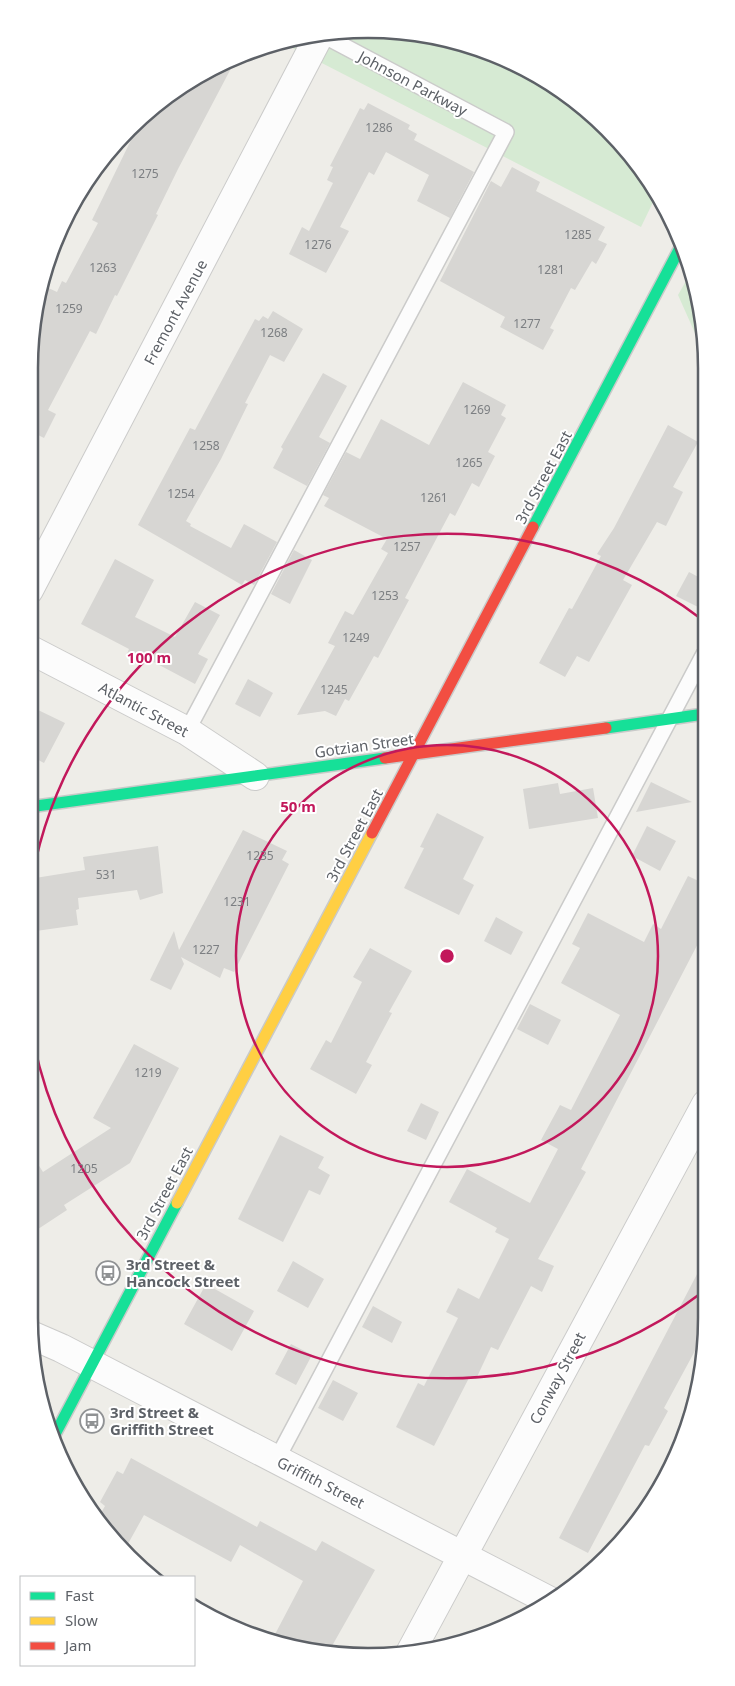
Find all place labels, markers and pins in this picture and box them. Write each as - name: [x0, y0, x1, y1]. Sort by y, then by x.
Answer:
- centre of rings: [438, 947, 456, 965]
- place label: 3rd Street & Hancock Street: [126, 1254, 240, 1291]
- bus stop icon: 3rd Street & Hancock Street: [95, 1260, 121, 1286]
- place label: 3rd Street & Griffith Street: [110, 1402, 214, 1439]
- bus stop icon: 3rd Street & Griffith Street: [79, 1408, 105, 1434]

